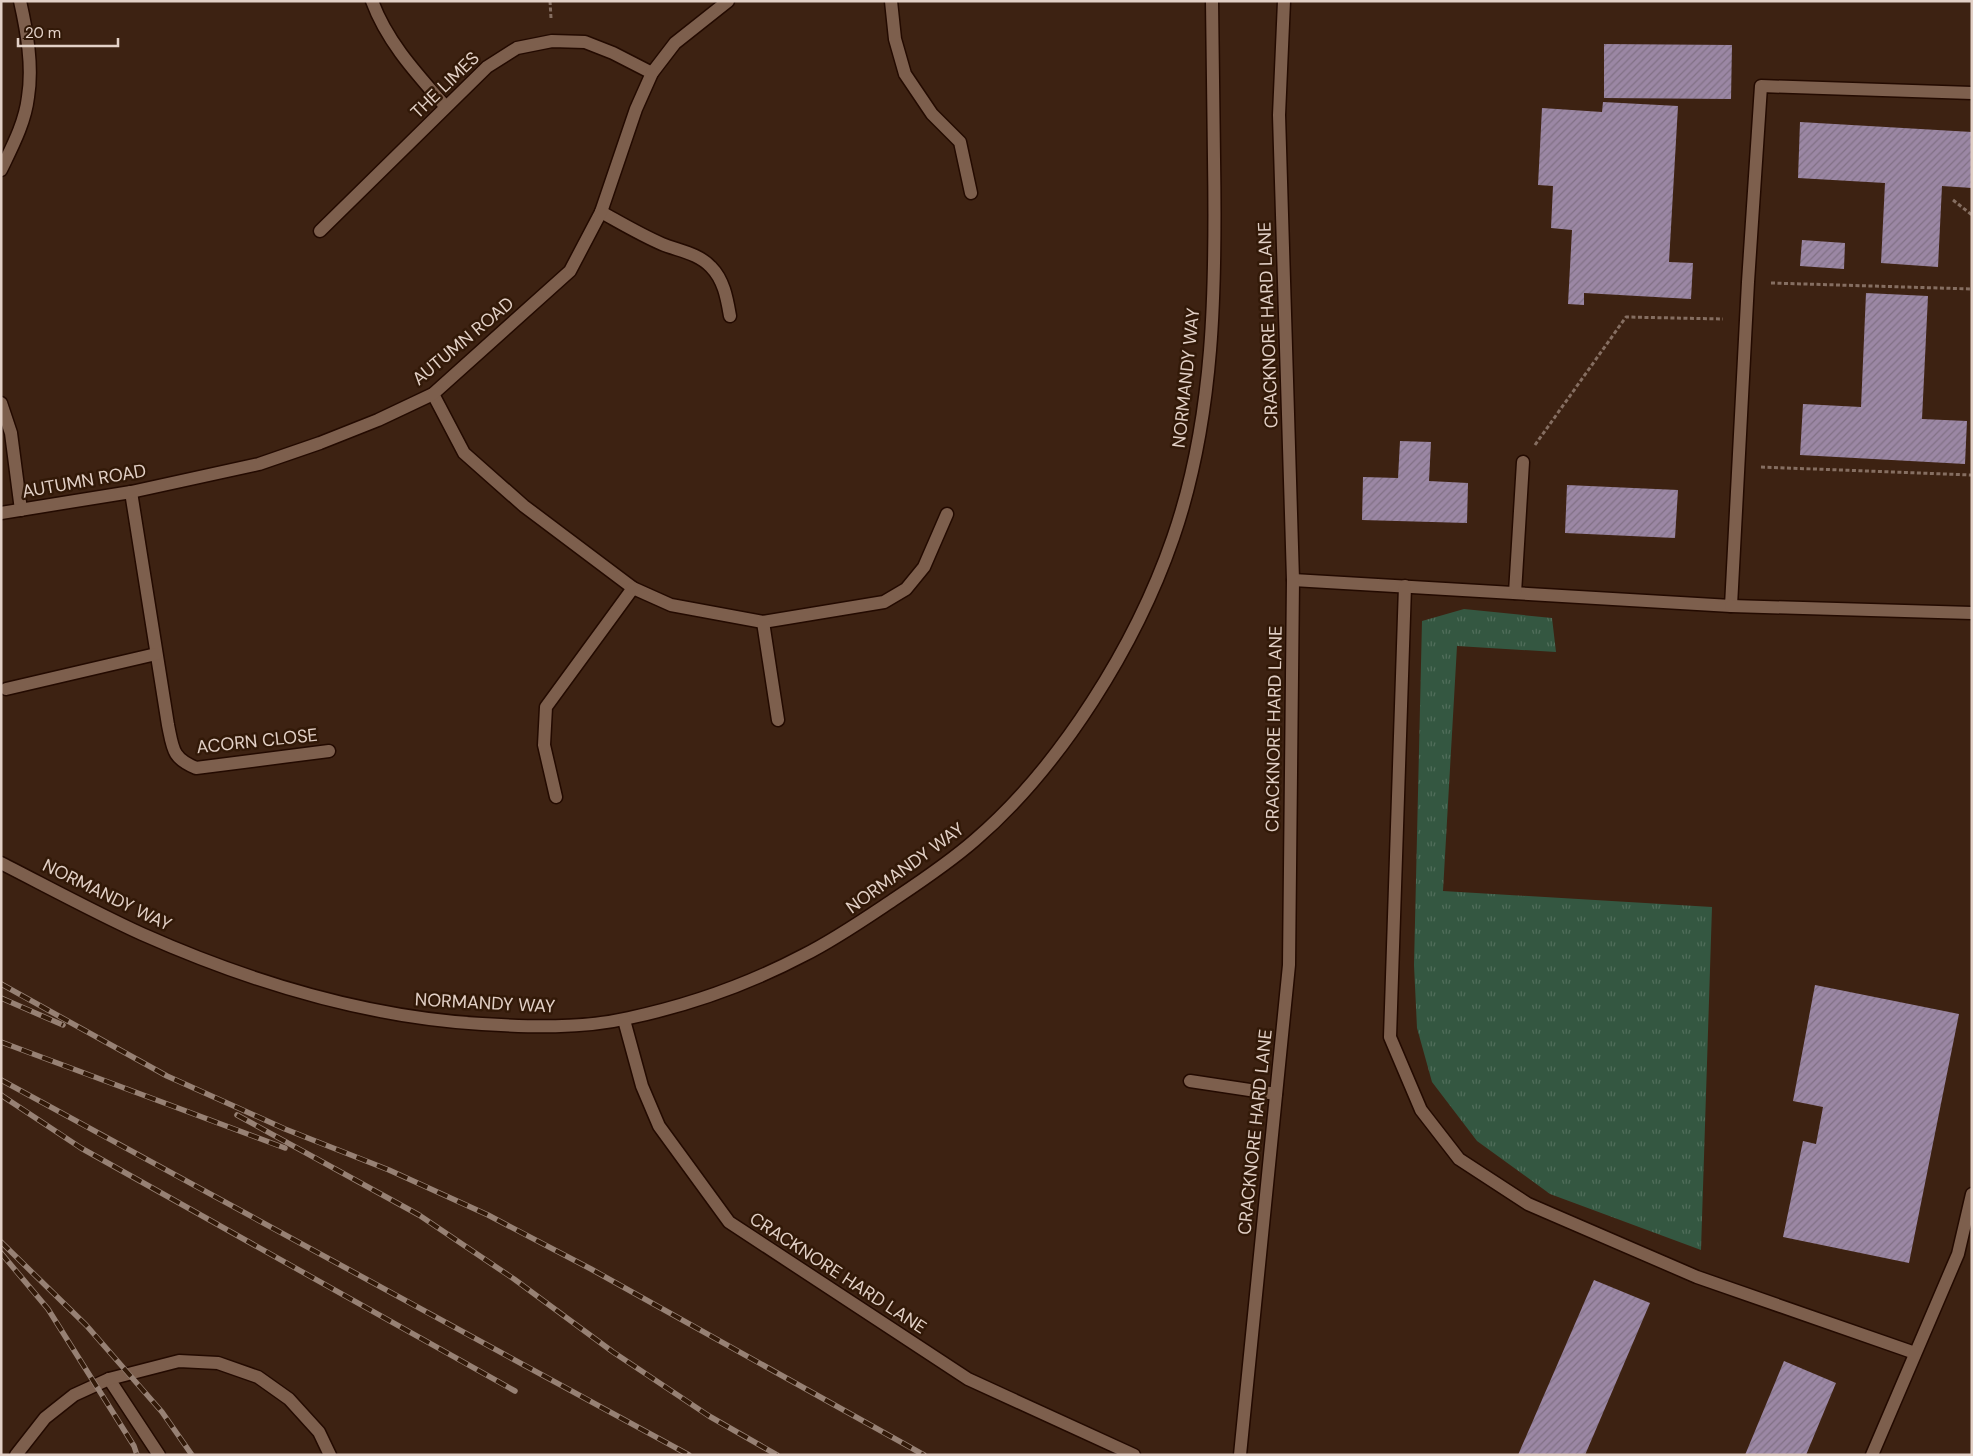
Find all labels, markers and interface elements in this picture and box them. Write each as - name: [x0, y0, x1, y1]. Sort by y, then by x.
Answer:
- scale bar: [18, 15, 118, 47]
- text: 20 m: [25, 23, 61, 43]
- street label: THE LIMES: [405, 46, 485, 124]
- street label: CRACKNORE HARD LANE: [1252, 221, 1284, 429]
- street label: AUTUMN ROAD: [407, 291, 519, 391]
- street label: NORMANDY WAY: [1167, 306, 1205, 449]
- street label: AUTUMN ROAD: [20, 458, 148, 504]
- street label: CRACKNORE HARD LANE: [1260, 626, 1288, 832]
- street label: ACORN CLOSE: [195, 723, 319, 759]
- street label: NORMANDY WAY: [841, 817, 969, 919]
- street label: NORMANDY WAY: [39, 853, 176, 937]
- street label: NORMANDY WAY: [414, 987, 556, 1019]
- street label: CRACKNORE HARD LANE: [1232, 1028, 1278, 1236]
- street label: CRACKNORE HARD LANE: [745, 1207, 931, 1339]

